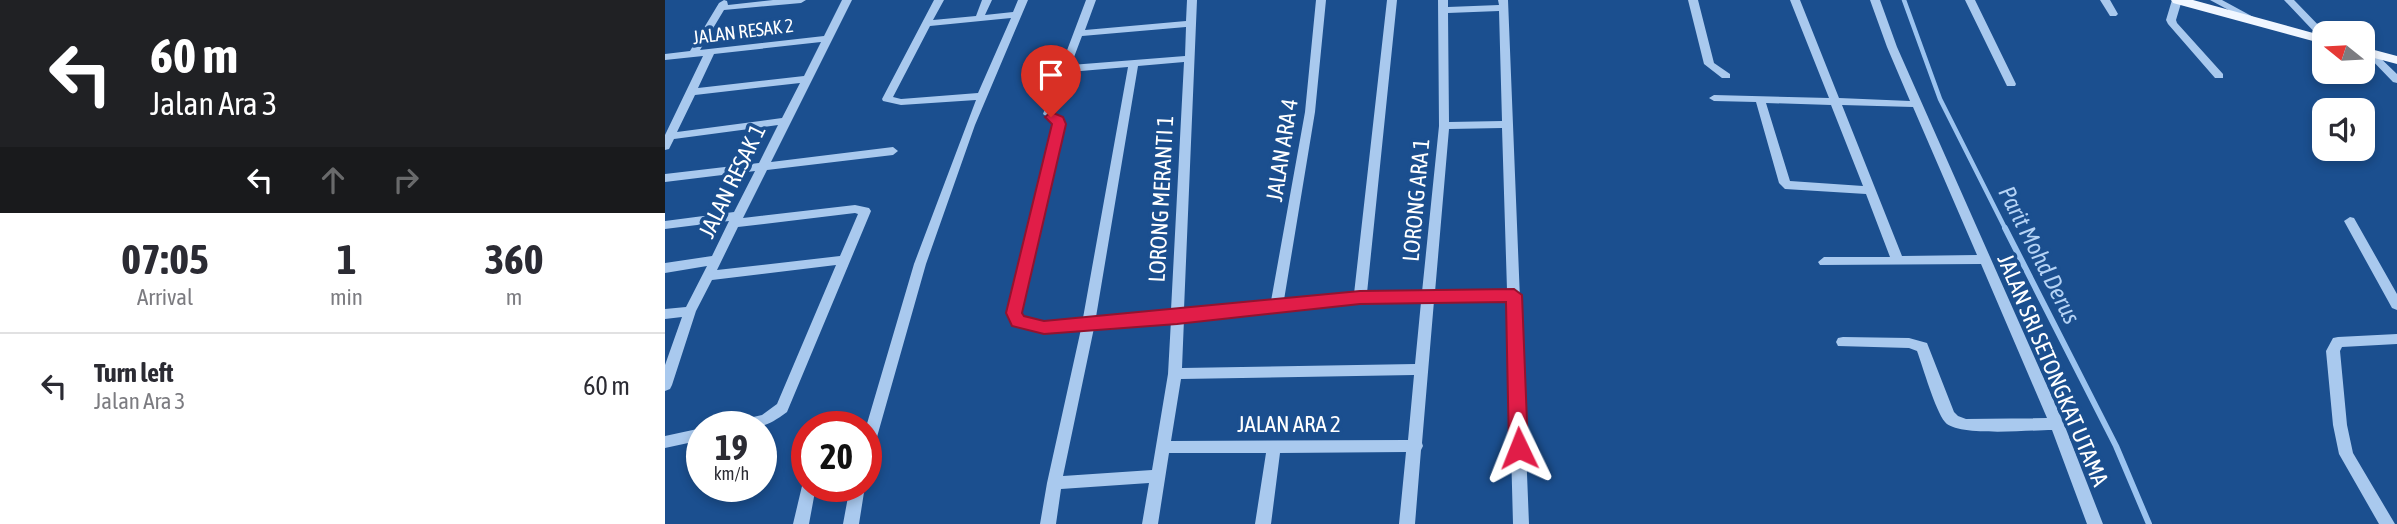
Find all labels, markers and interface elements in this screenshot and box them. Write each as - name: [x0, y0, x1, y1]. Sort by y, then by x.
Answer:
- street label: JALAN RESAK 2: [691, 14, 795, 48]
- north arrow: [2312, 21, 2375, 84]
- map controls: [2312, 21, 2375, 161]
- text: 60 m: [150, 27, 238, 83]
- icon: left: [35, 28, 126, 119]
- pin: [1021, 45, 1081, 117]
- icon: arrive: [1032, 56, 1070, 94]
- text: Jalan Ara 3: [150, 85, 277, 122]
- street label: JALAN ARA 4: [1261, 97, 1303, 203]
- button: sound: [2312, 98, 2375, 161]
- street label: LORONG MERANTI 1: [1144, 115, 1178, 283]
- street label: JALAN RESAK 1: [693, 120, 771, 242]
- street label: LORONG ARA 1: [1398, 137, 1434, 263]
- icon: left: [241, 161, 279, 199]
- icon: ahead: [314, 161, 352, 199]
- icon: right: [387, 161, 425, 199]
- water label: Parit Mohd Derus: [1993, 182, 2086, 328]
- text: 07:05: [121, 235, 209, 283]
- text: 1: [337, 235, 356, 283]
- text: 360: [484, 235, 544, 283]
- street label: JALAN SRI SETONGKAT UTAMA: [1992, 250, 2114, 491]
- text: Arrival: [137, 284, 193, 310]
- text: min: [330, 284, 363, 310]
- text: m: [506, 284, 522, 310]
- text: Turn left: [94, 358, 174, 388]
- icon: left: [35, 367, 73, 405]
- text: 60 m: [583, 371, 630, 401]
- text: Jalan Ara 3: [94, 388, 185, 414]
- speed limit sign: 20: [791, 411, 882, 502]
- street label: JALAN ARA 2: [1237, 411, 1341, 437]
- position arrow: [1482, 411, 1556, 485]
- text: 19: [715, 427, 748, 467]
- text: km/h: [714, 463, 749, 484]

